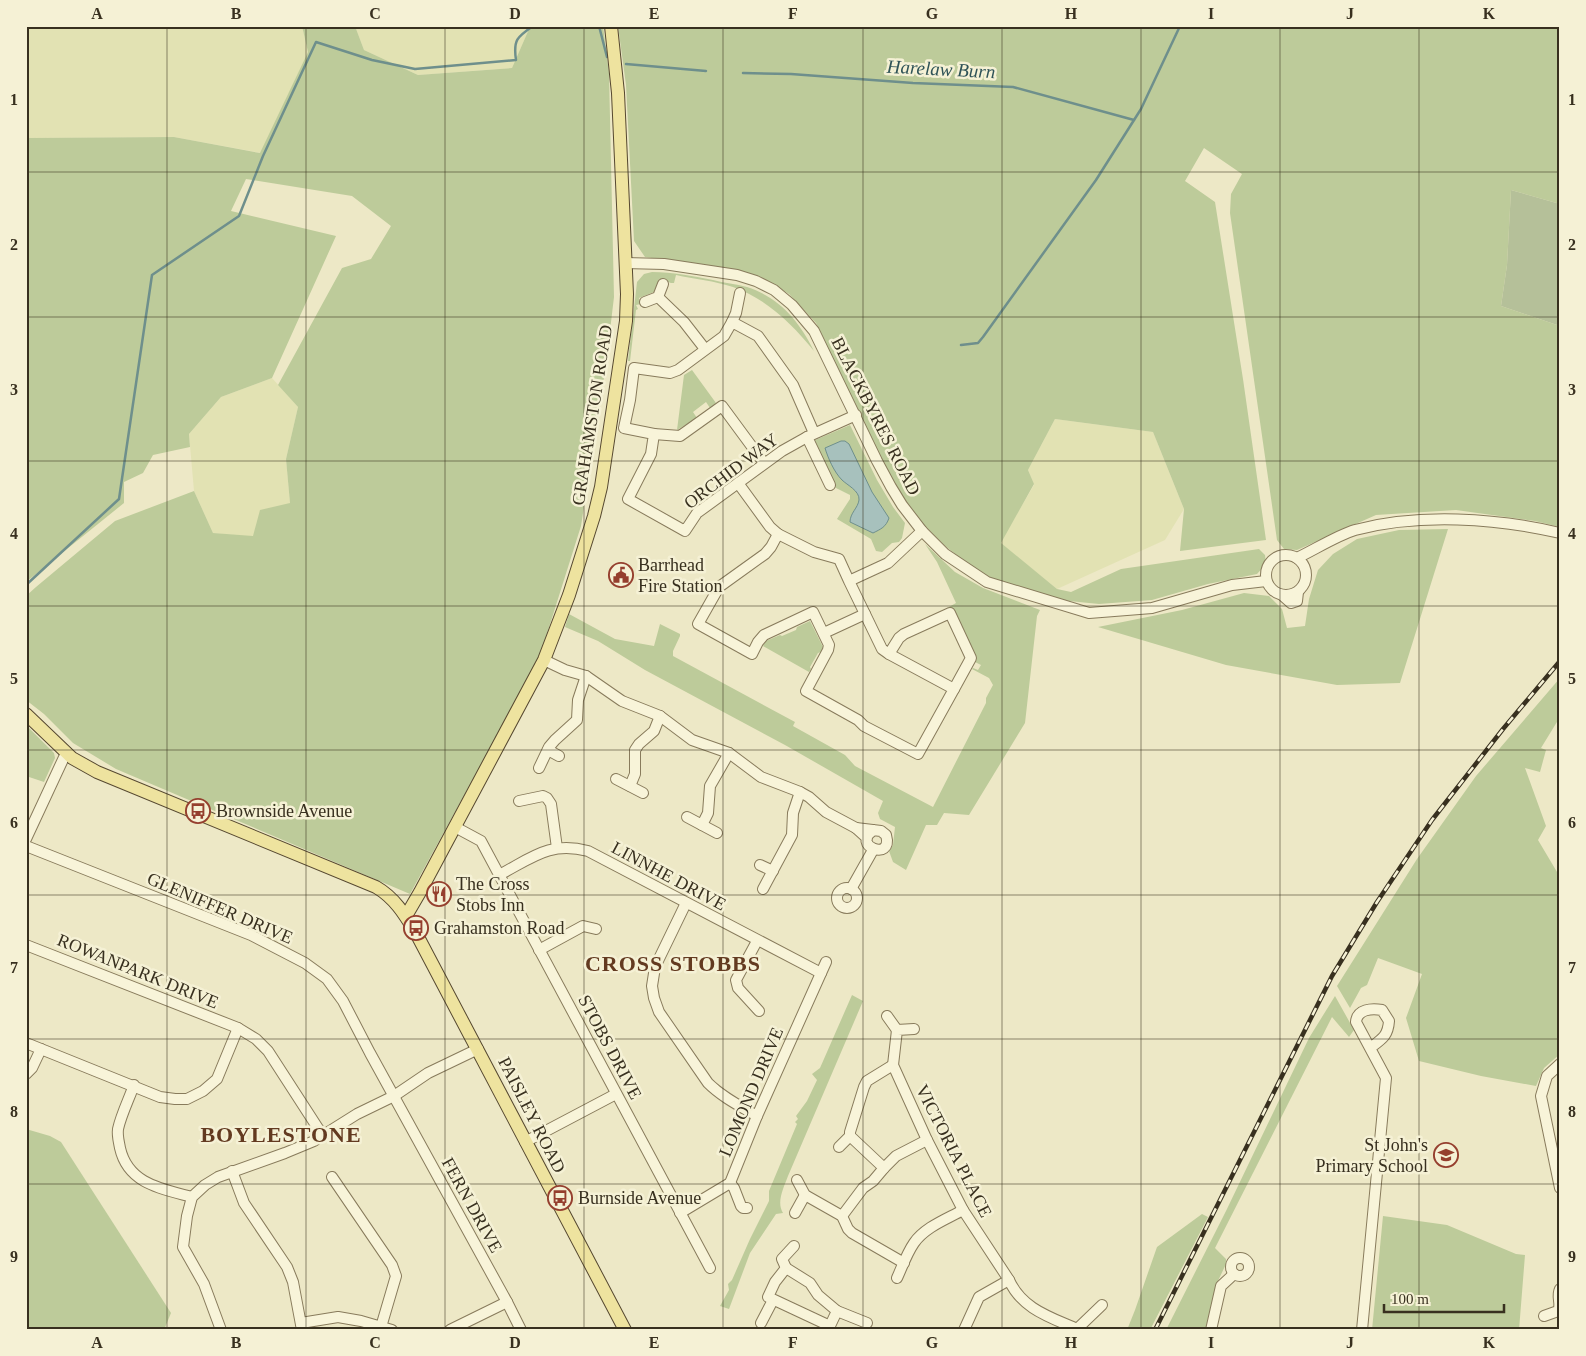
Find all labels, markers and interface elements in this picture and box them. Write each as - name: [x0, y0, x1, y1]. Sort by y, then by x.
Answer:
- text: A: [91, 5, 103, 22]
- text: B: [231, 5, 242, 22]
- text: C: [369, 5, 381, 22]
- text: D: [509, 5, 521, 22]
- text: E: [649, 5, 659, 22]
- text: F: [788, 5, 798, 22]
- text: G: [926, 5, 939, 22]
- text: H: [1065, 5, 1078, 22]
- text: I: [1208, 5, 1214, 22]
- text: J: [1346, 5, 1354, 22]
- text: K: [1483, 5, 1496, 22]
- water label: Harelaw Burn: [885, 56, 996, 82]
- text: 1: [10, 91, 18, 108]
- text: 1: [1568, 91, 1576, 108]
- text: 2: [10, 236, 18, 253]
- text: 2: [1568, 236, 1576, 253]
- street label: GRAHAMSTON ROAD: [568, 323, 616, 507]
- street label: BLACKBYRES ROAD: [827, 334, 925, 498]
- text: 3: [10, 381, 18, 398]
- text: 3: [1568, 381, 1576, 398]
- street label: ORCHID WAY: [680, 429, 782, 513]
- text: 4: [10, 525, 18, 542]
- text: 4: [1568, 525, 1576, 542]
- place label: Barrhead Fire Station: [638, 555, 723, 596]
- public building icon: Barrhead Fire Station: [608, 562, 634, 588]
- text: 5: [10, 670, 18, 687]
- text: 5: [1568, 670, 1576, 687]
- bus stop icon: Brownside Avenue: [185, 798, 211, 824]
- place label: Brownside Avenue: [216, 801, 352, 821]
- text: 6: [10, 814, 18, 831]
- text: 6: [1568, 814, 1576, 831]
- street label: LINNHE DRIVE: [608, 837, 730, 915]
- street label: GLENIFFER DRIVE: [144, 868, 296, 948]
- place label: The Cross Stobs Inn: [456, 874, 530, 915]
- restaurant icon: The Cross Stobs Inn: [426, 881, 452, 907]
- bus stop icon: Grahamston Road: [403, 915, 429, 941]
- place label: Grahamston Road: [434, 918, 564, 938]
- street label: ROWANPARK DRIVE: [55, 930, 221, 1012]
- district label: CROSS STOBBS: [585, 951, 761, 976]
- text: 7: [10, 959, 18, 976]
- text: 7: [1568, 959, 1576, 976]
- street label: STOBS DRIVE: [574, 991, 646, 1103]
- street label: LOMOND DRIVE: [715, 1024, 787, 1160]
- street label: PAISLEY ROAD: [494, 1054, 570, 1176]
- street label: VICTORIA PLACE: [912, 1081, 996, 1221]
- text: 8: [10, 1103, 18, 1120]
- text: 8: [1568, 1103, 1576, 1120]
- district label: BOYLESTONE: [200, 1122, 362, 1147]
- place label: St John's Primary School: [1316, 1135, 1428, 1176]
- school or university icon: St John's Primary School: [1433, 1142, 1459, 1168]
- street label: FERN DRIVE: [438, 1154, 506, 1256]
- bus stop icon: Burnside Avenue: [547, 1185, 573, 1211]
- place label: Burnside Avenue: [578, 1188, 701, 1208]
- text: 9: [10, 1248, 18, 1265]
- text: 9: [1568, 1248, 1576, 1265]
- scale bar: [1384, 1281, 1504, 1313]
- text: 100 m: [1391, 1291, 1429, 1307]
- text: A: [91, 1334, 103, 1351]
- text: B: [231, 1334, 242, 1351]
- text: C: [369, 1334, 381, 1351]
- text: D: [509, 1334, 521, 1351]
- text: E: [649, 1334, 659, 1351]
- text: F: [788, 1334, 798, 1351]
- text: G: [926, 1334, 939, 1351]
- text: H: [1065, 1334, 1078, 1351]
- text: I: [1208, 1334, 1214, 1351]
- text: J: [1346, 1334, 1354, 1351]
- text: K: [1483, 1334, 1496, 1351]

